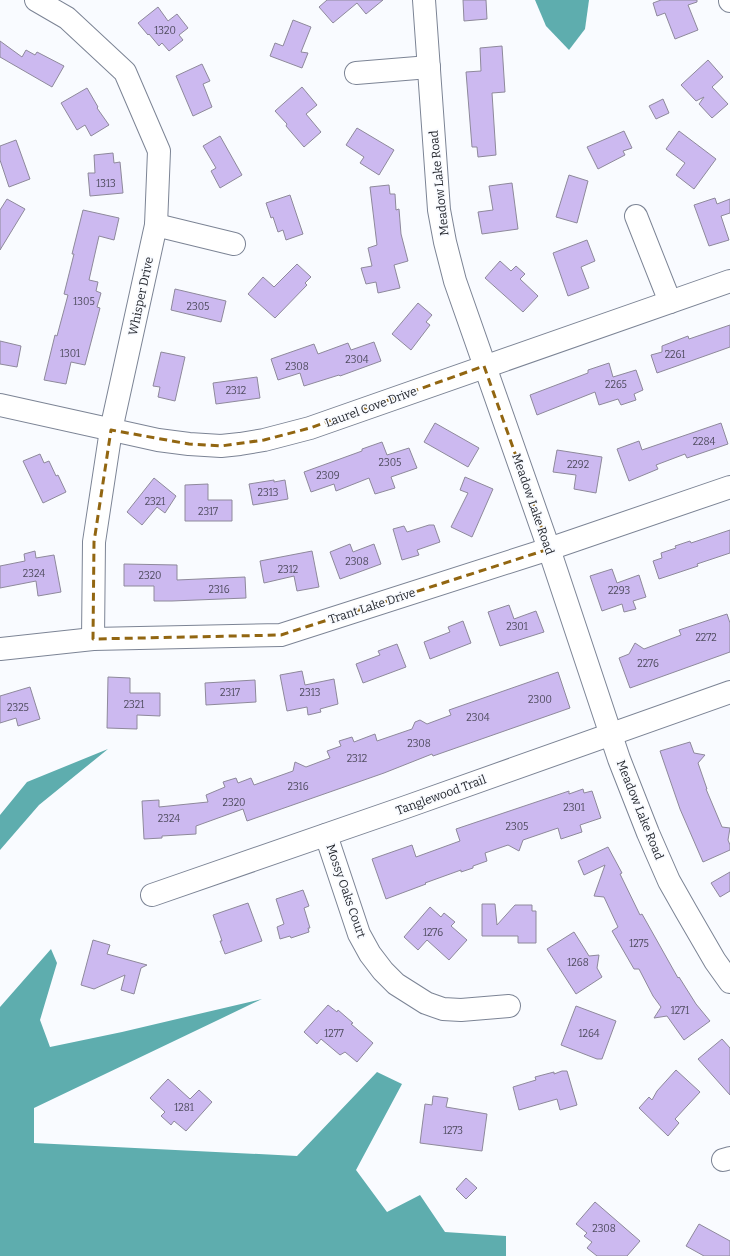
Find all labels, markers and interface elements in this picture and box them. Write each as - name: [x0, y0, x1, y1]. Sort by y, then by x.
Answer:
- house number: 1320: [154, 25, 176, 37]
- street label: Meadow Lake Road: [426, 130, 452, 236]
- house number: 1313: [96, 178, 116, 190]
- street label: Whisper Drive: [126, 255, 156, 337]
- house number: 1305: [73, 296, 95, 308]
- house number: 2305: [187, 301, 209, 313]
- house number: 1301: [60, 348, 80, 360]
- house number: 2261: [665, 349, 685, 361]
- house number: 2304: [345, 354, 369, 366]
- house number: 2308: [285, 361, 309, 373]
- house number: 2265: [605, 379, 627, 391]
- street label: Laurel Cove Drive: [323, 384, 419, 430]
- house number: 2312: [226, 385, 246, 397]
- house number: 2284: [693, 436, 716, 448]
- street label: Meadow Lake Road: [509, 452, 557, 556]
- house number: 2305: [379, 457, 401, 469]
- house number: 2292: [567, 459, 589, 471]
- house number: 2309: [316, 470, 340, 482]
- house number: 2313: [258, 487, 279, 499]
- house number: 2321: [145, 496, 165, 508]
- house number: 2317: [198, 506, 218, 518]
- house number: 2308: [345, 556, 369, 568]
- house number: 2312: [278, 564, 298, 576]
- house number: 2324: [23, 568, 45, 580]
- house number: 2320: [139, 570, 162, 582]
- house number: 2316: [208, 584, 230, 596]
- street label: Trant Lake Drive: [327, 585, 417, 627]
- house number: 2293: [608, 585, 630, 597]
- house number: 2301: [506, 621, 528, 633]
- house number: 2272: [695, 632, 717, 644]
- house number: 2276: [637, 658, 659, 670]
- house number: 2317: [220, 687, 240, 699]
- house number: 2313: [300, 687, 321, 699]
- house number: 2300: [528, 694, 552, 706]
- house number: 2321: [124, 699, 144, 711]
- house number: 2325: [7, 702, 29, 714]
- house number: 2304: [466, 712, 490, 724]
- house number: 2308: [407, 738, 431, 750]
- house number: 2312: [347, 753, 367, 765]
- street label: Meadow Lake Road: [614, 758, 666, 862]
- street label: Tanglewood Trail: [394, 772, 488, 818]
- house number: 2316: [287, 781, 309, 793]
- house number: 2320: [223, 797, 246, 809]
- house number: 2301: [563, 802, 585, 814]
- house number: 2324: [158, 813, 180, 825]
- house number: 2305: [506, 821, 528, 833]
- street label: Mossy Oaks Court: [323, 842, 369, 941]
- house number: 1276: [423, 927, 443, 939]
- house number: 1275: [629, 938, 649, 950]
- house number: 1268: [567, 957, 589, 969]
- house number: 1271: [671, 1005, 689, 1017]
- house number: 1277: [324, 1028, 344, 1040]
- house number: 1264: [578, 1028, 600, 1040]
- house number: 1281: [174, 1102, 194, 1114]
- house number: 1273: [443, 1125, 463, 1137]
- house number: 2308: [592, 1223, 616, 1235]

